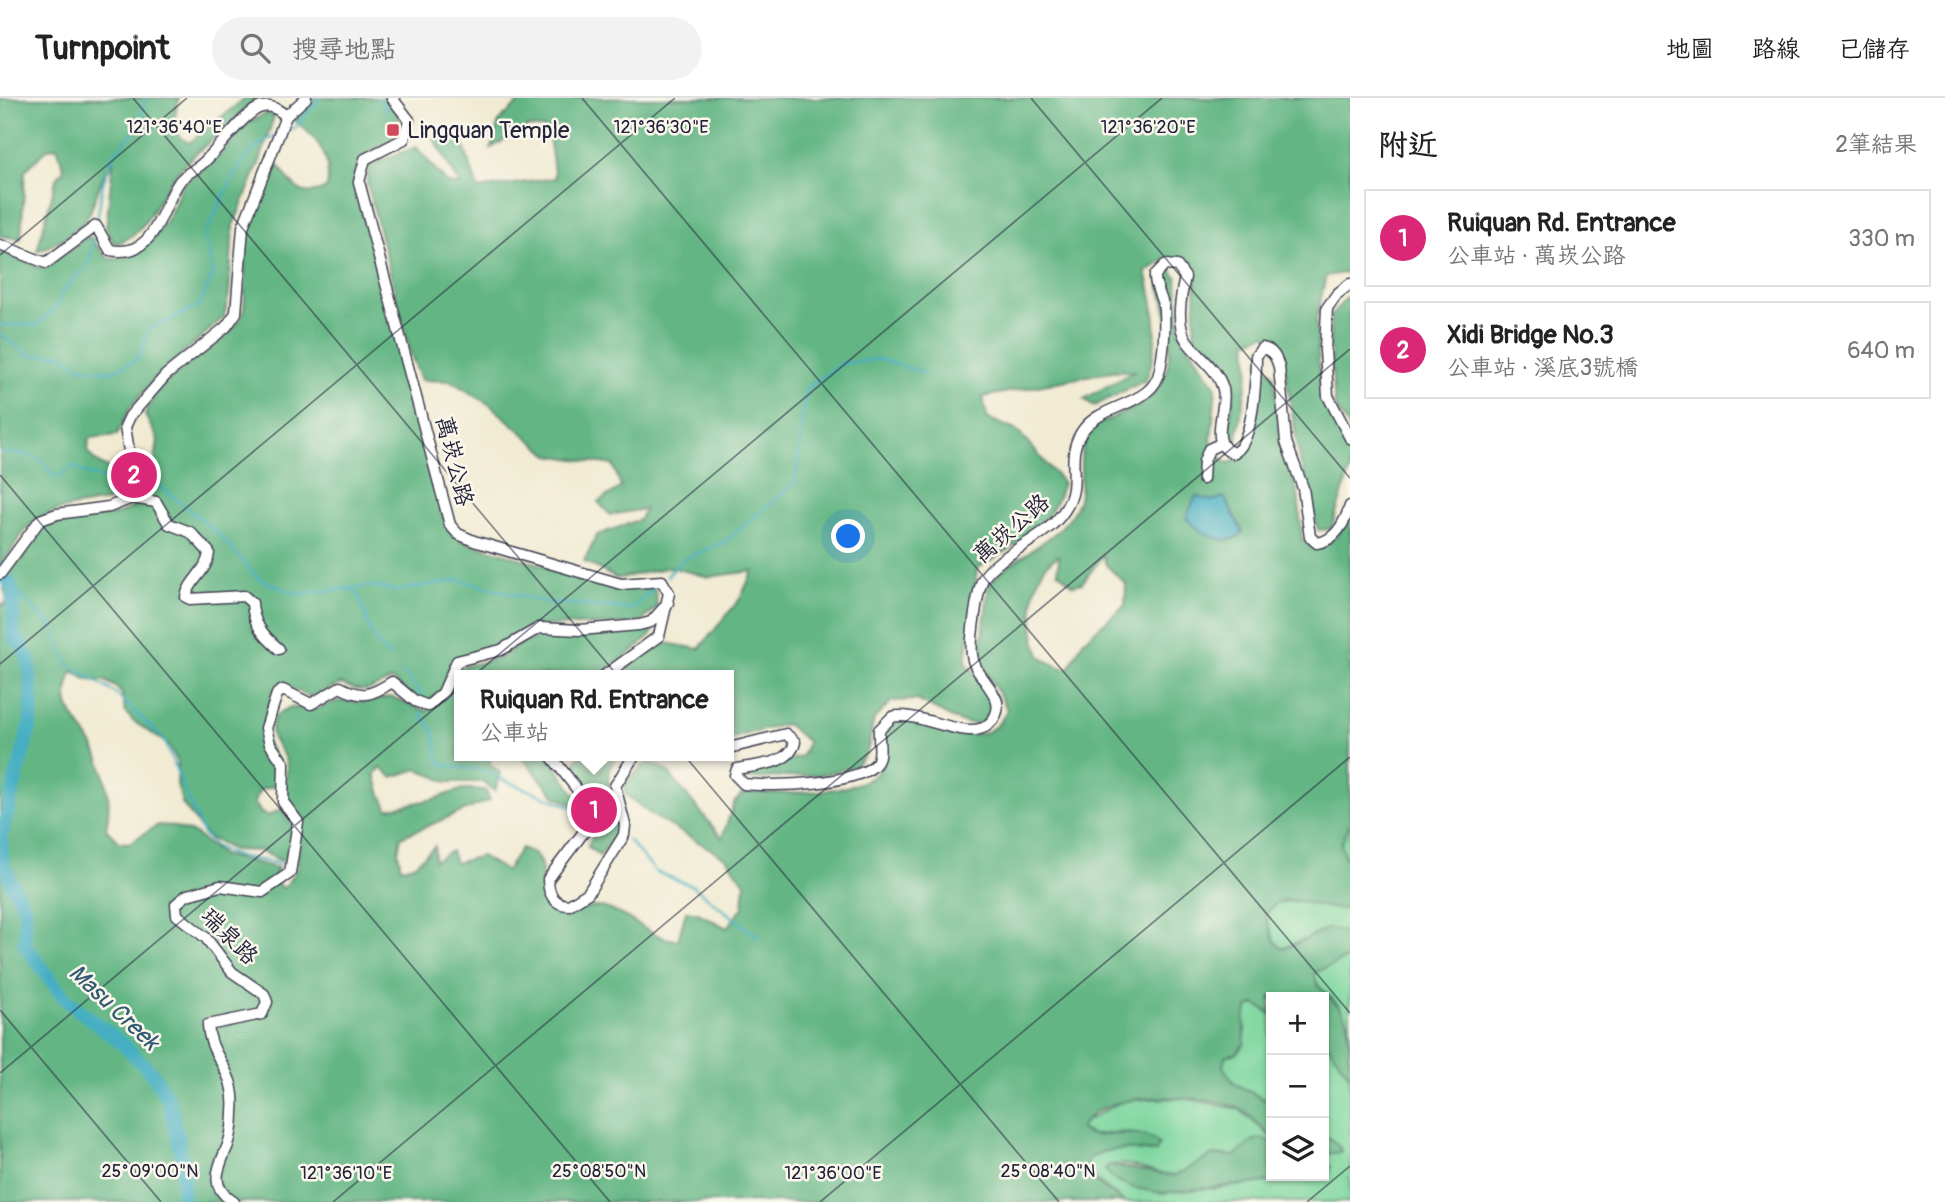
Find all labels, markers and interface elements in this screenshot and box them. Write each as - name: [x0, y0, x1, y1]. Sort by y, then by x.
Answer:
- search box: [212, 17, 702, 80]
- text: Turnpoint: [35, 28, 170, 69]
- icon: search: [236, 29, 274, 67]
- text: 搜尋地點: [292, 34, 396, 66]
- text: 地圖: [1666, 35, 1714, 64]
- text: 路線: [1752, 35, 1800, 64]
- text: 已儲存: [1838, 35, 1910, 64]
- text: 121°36'40"E: [126, 116, 222, 139]
- place label: Lingquan Temple: [407, 116, 570, 145]
- text: 121°36'30"E: [613, 116, 709, 139]
- text: 121°36'20"E: [1100, 116, 1196, 139]
- marker: Lingquan Temple: [385, 122, 401, 138]
- text: 附近: [1378, 127, 1438, 164]
- text: 2筆結果: [1835, 130, 1917, 159]
- text: Ruiquan Rd. Entrance: [1447, 207, 1676, 239]
- text: 1: [1399, 224, 1408, 253]
- text: 330 m: [1848, 224, 1915, 253]
- text: 公車站 · 萬崁公路: [1447, 241, 1625, 270]
- text: Xidi Bridge No.3: [1447, 319, 1614, 351]
- text: 2: [1397, 336, 1409, 365]
- text: 640 m: [1847, 336, 1915, 365]
- text: 公車站 · 溪底3號橋: [1447, 353, 1638, 382]
- street label: 萬崁公路: [429, 413, 480, 509]
- pin: 2: [111, 449, 157, 501]
- street label: 萬崁公路: [967, 487, 1056, 569]
- your location: [831, 519, 865, 553]
- popup: [454, 670, 734, 761]
- text: Ruiquan Rd. Entrance: [480, 684, 708, 716]
- text: 公車站: [480, 718, 549, 747]
- pin: 1: [571, 784, 617, 836]
- street label: 瑞泉路: [195, 902, 264, 971]
- water label: Masu Creek: [63, 958, 166, 1058]
- map controls: [1266, 992, 1329, 1181]
- button: +: [1266, 992, 1329, 1055]
- button: −: [1266, 1055, 1329, 1118]
- button: layers: [1266, 1118, 1329, 1181]
- text: 25°09'00"N: [102, 1160, 198, 1183]
- text: 25°08'50"N: [552, 1160, 646, 1183]
- text: 25°08'40"N: [1001, 1160, 1095, 1183]
- text: 121°36'10"E: [300, 1162, 392, 1185]
- text: 121°36'00"E: [784, 1162, 882, 1185]

